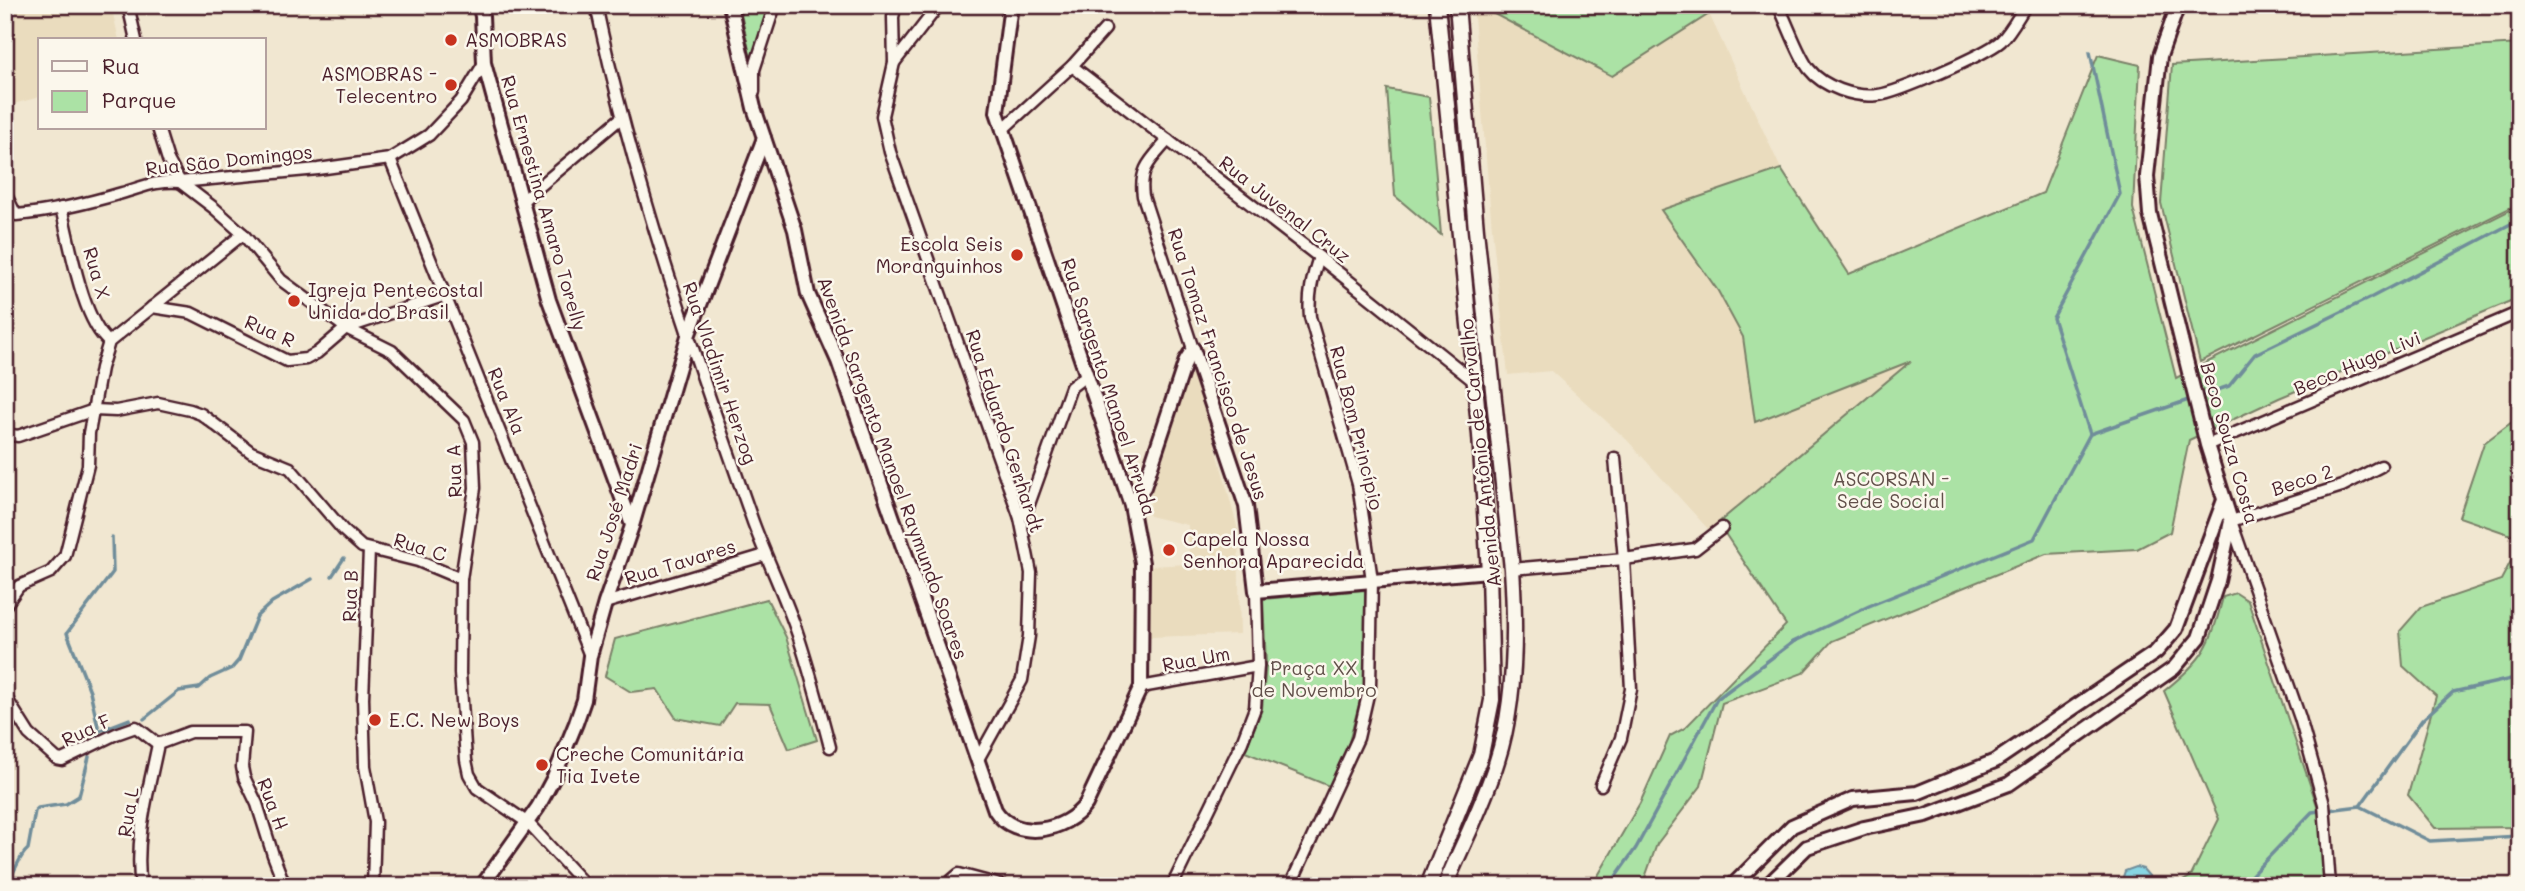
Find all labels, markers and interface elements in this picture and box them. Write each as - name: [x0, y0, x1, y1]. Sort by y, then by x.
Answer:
- place label: ASMOBRAS: [465, 27, 567, 52]
- marker: ASMOBRAS: [443, 32, 459, 48]
- legend: [38, 38, 266, 130]
- text: Rua: [102, 52, 140, 79]
- place label: ASMOBRAS - Telecentro: [321, 61, 437, 108]
- street label: Rua Ernestina Amaro Torelly: [496, 72, 593, 334]
- marker: ASMOBRAS - Telecentro: [443, 77, 459, 93]
- text: Parque: [102, 86, 176, 113]
- street label: Rua São Domingos: [144, 138, 314, 181]
- street label: Rua Juvenal Cruz: [1214, 149, 1356, 268]
- street label: Rua Tomaz Francisco de Jesus: [1163, 225, 1274, 503]
- place label: Escola Seis Moranguinhos: [876, 231, 1003, 278]
- street label: Rua X: [78, 244, 117, 302]
- marker: Escola Seis Moranguinhos: [1009, 247, 1025, 263]
- street label: Rua Sargento Manoel Arruda: [1056, 255, 1163, 519]
- street label: Avenida Sargento Manoel Raymundo Soares: [812, 273, 975, 663]
- place label: Igreja Pentecostal Unida do Brasil: [308, 277, 484, 324]
- street label: Rua Vladimir Herzog: [677, 278, 763, 467]
- marker: Igreja Pentecostal Unida do Brasil: [286, 293, 302, 309]
- street label: Rua R: [241, 308, 299, 353]
- street label: Avenida Antônio de Carvalho: [1453, 318, 1506, 589]
- street label: Beco Hugo Livi: [2289, 324, 2424, 401]
- street label: Rua Eduardo Gerhardt: [961, 326, 1050, 536]
- street label: Rua Bom Princípio: [1325, 343, 1390, 513]
- street label: Beco Souza Costa: [2195, 359, 2266, 527]
- street label: Rua Ala: [483, 364, 532, 438]
- street label: Rua José Madri: [579, 440, 648, 584]
- street label: Rua A: [440, 444, 467, 498]
- street label: Beco 2: [2268, 458, 2336, 501]
- park label: ASCORSAN - Sede Social: [1833, 466, 1949, 513]
- street label: Rua C: [391, 526, 450, 567]
- place label: Capela Nossa Senhora Aparecida: [1183, 526, 1364, 573]
- street label: Rua Tavares: [621, 533, 739, 590]
- marker: Capela Nossa Senhora Aparecida: [1161, 542, 1177, 558]
- street label: Rua B: [336, 569, 363, 623]
- street label: Rua Um: [1160, 640, 1232, 677]
- park label: Praça XX de Novembro: [1251, 655, 1377, 702]
- street label: Rua F: [57, 707, 115, 752]
- place label: E.C. New Boys: [389, 707, 520, 732]
- marker: E.C. New Boys: [367, 712, 383, 728]
- place label: Creche Comunitária Tia Ivete: [556, 741, 745, 788]
- marker: Creche Comunitária Tia Ivete: [534, 757, 550, 773]
- street label: Rua H: [252, 774, 295, 834]
- street label: Rua L: [111, 785, 144, 839]

